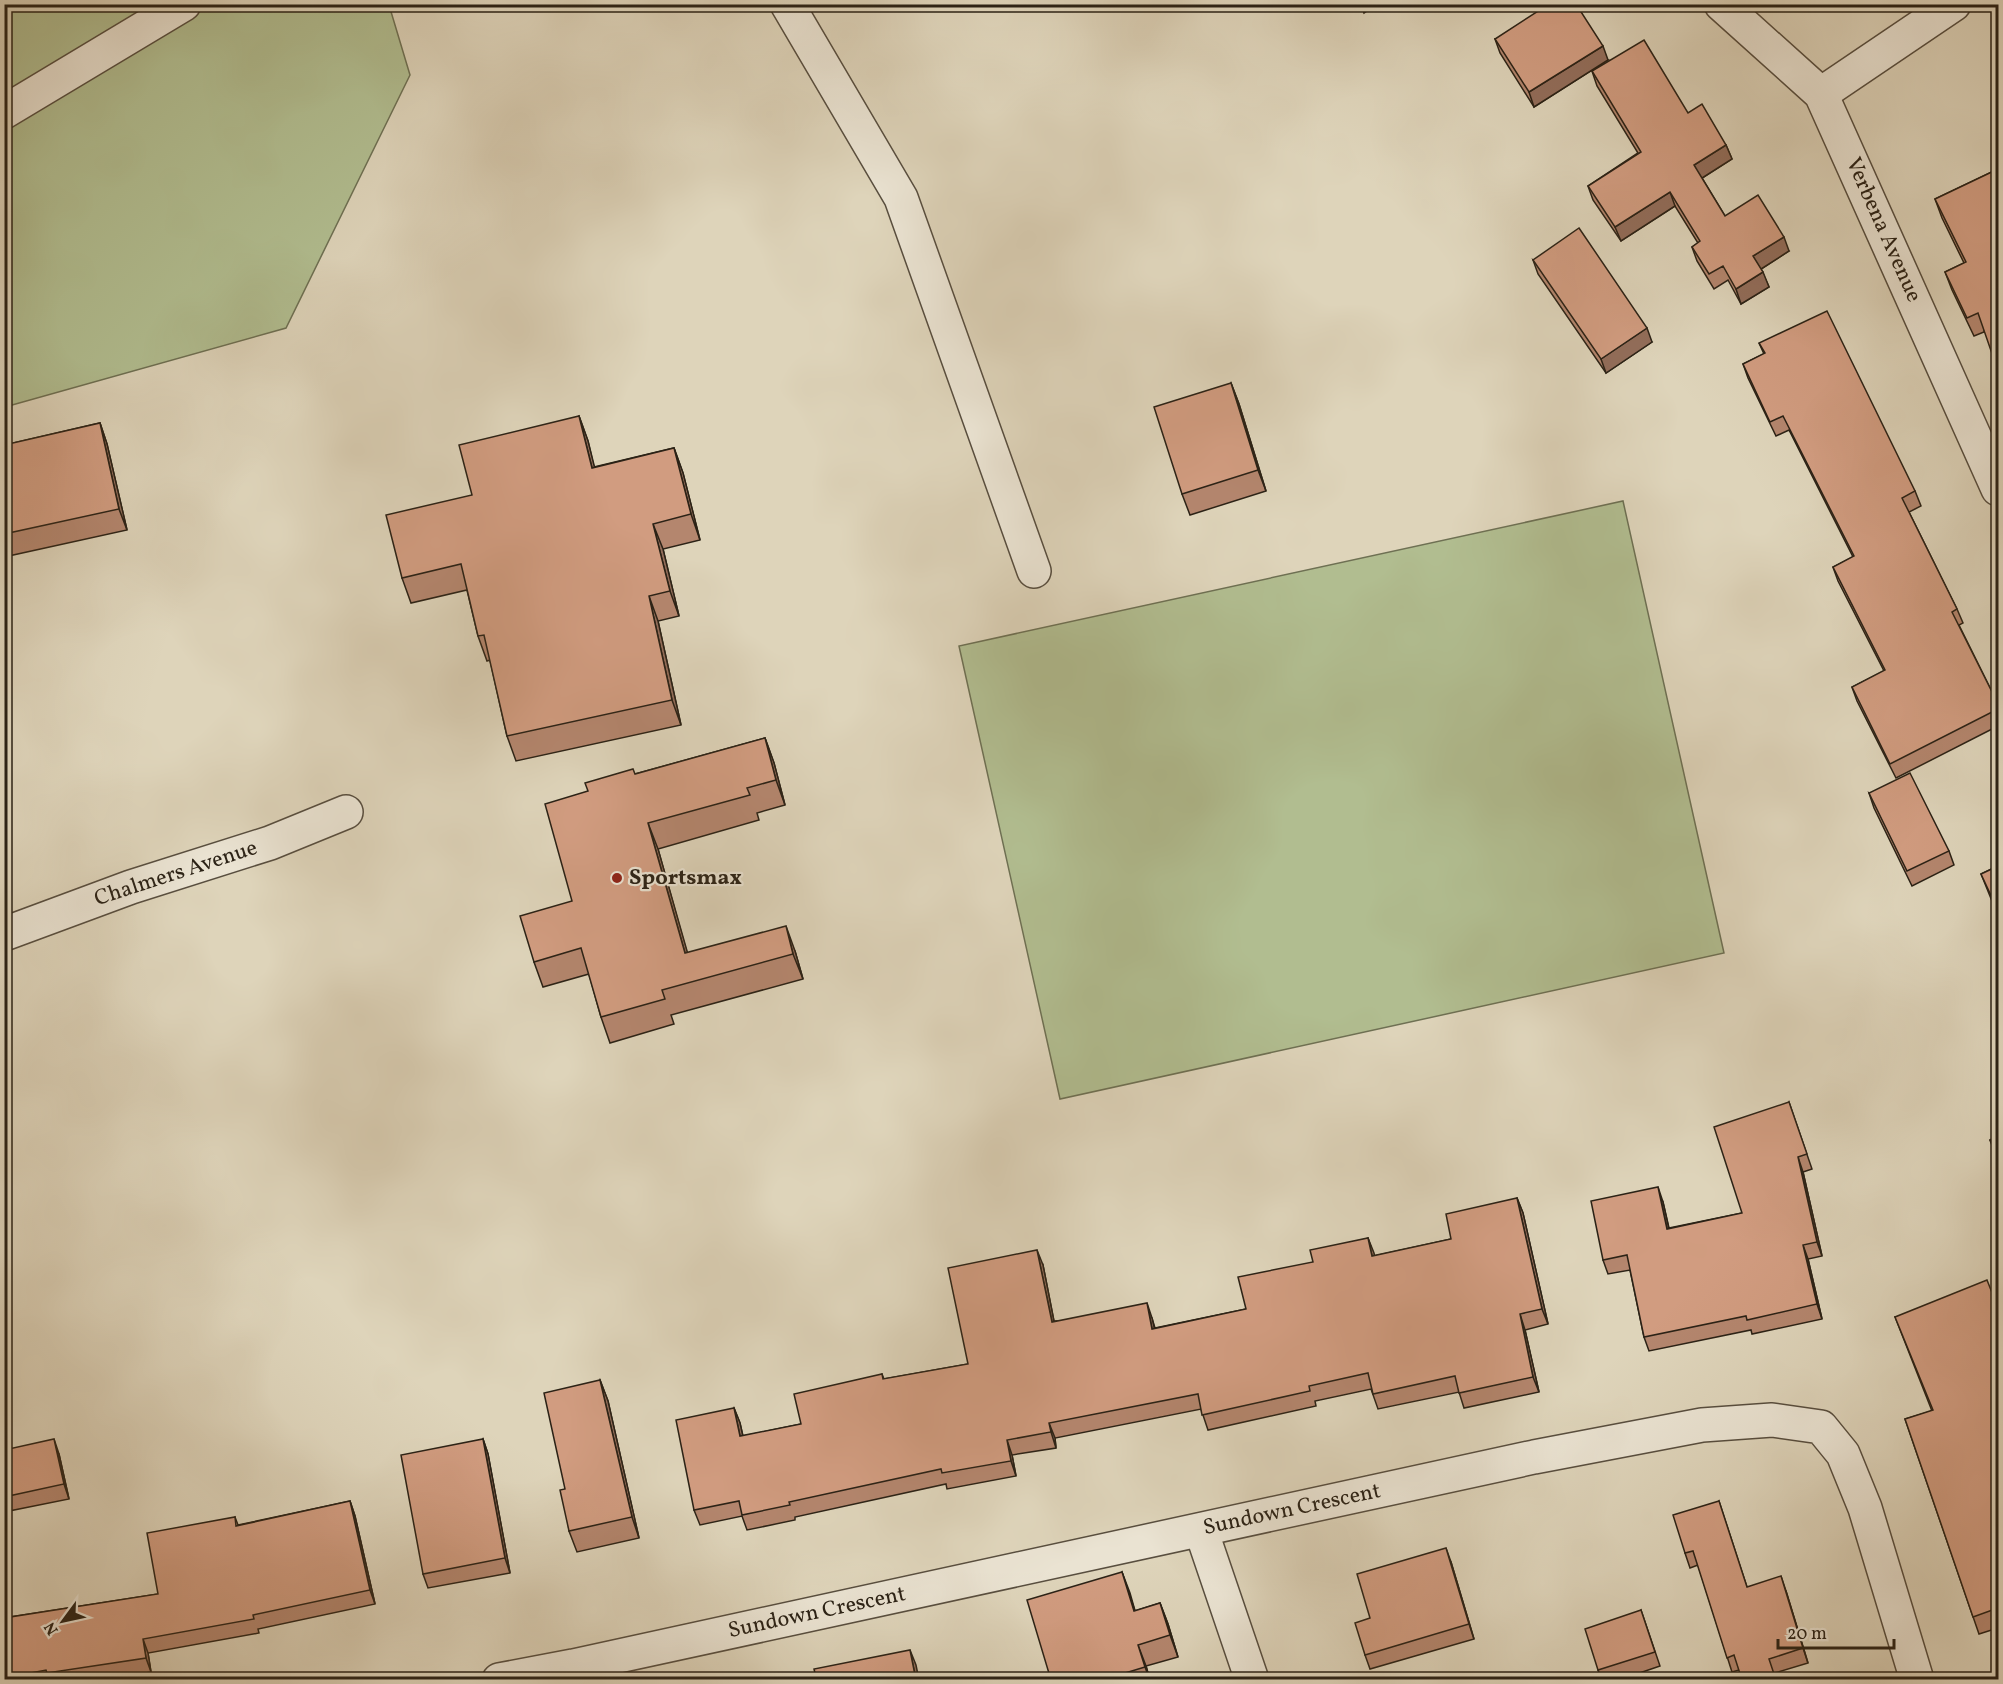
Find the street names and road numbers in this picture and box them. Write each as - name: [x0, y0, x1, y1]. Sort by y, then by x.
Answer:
- street label: Verbena Avenue: [1837, 153, 1929, 307]
- street label: Chalmers Avenue: [90, 833, 262, 915]
- street label: Sundown Crescent: [1200, 1476, 1384, 1544]
- street label: Sundown Crescent: [725, 1579, 909, 1647]

